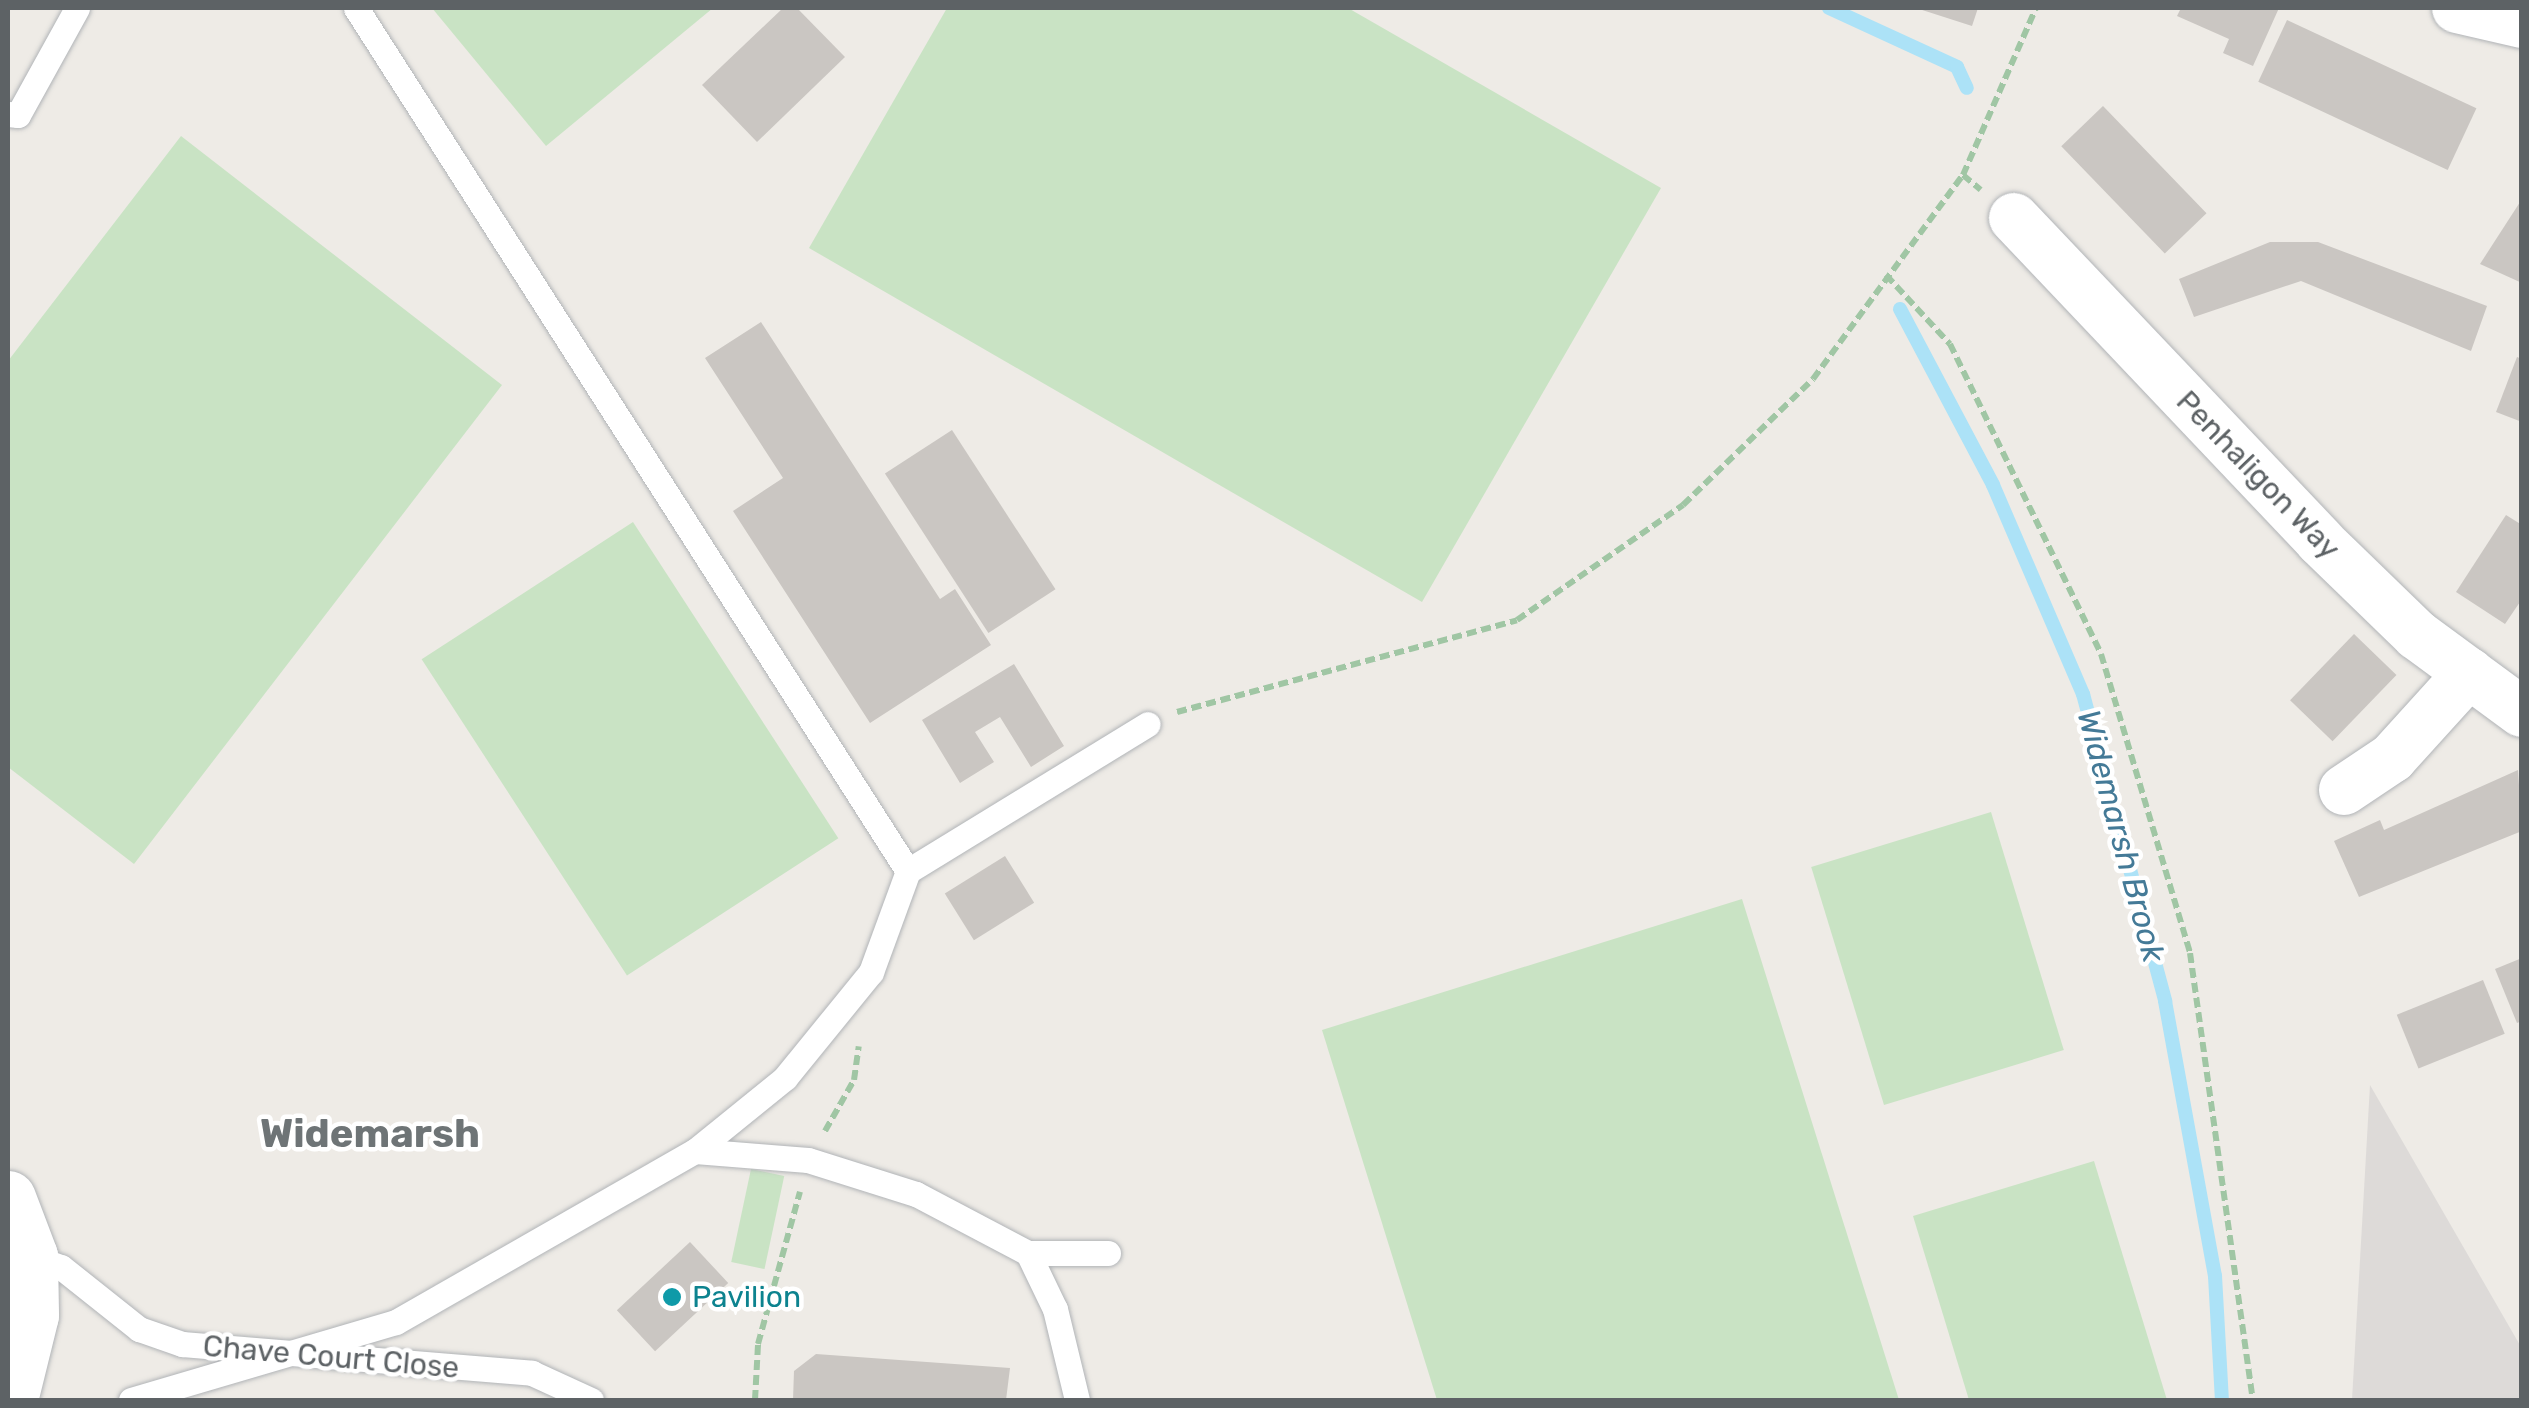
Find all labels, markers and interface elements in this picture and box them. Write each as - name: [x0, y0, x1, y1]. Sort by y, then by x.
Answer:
- street label: Penhaligon Way: [2169, 383, 2347, 567]
- water label: Widemarsh Brook: [2069, 706, 2173, 966]
- district label: Widemarsh: [260, 1110, 480, 1158]
- place label: Pavilion: [692, 1279, 801, 1315]
- marker: Pavilion: [661, 1286, 683, 1308]
- street label: Chave Court Close: [201, 1328, 461, 1386]

